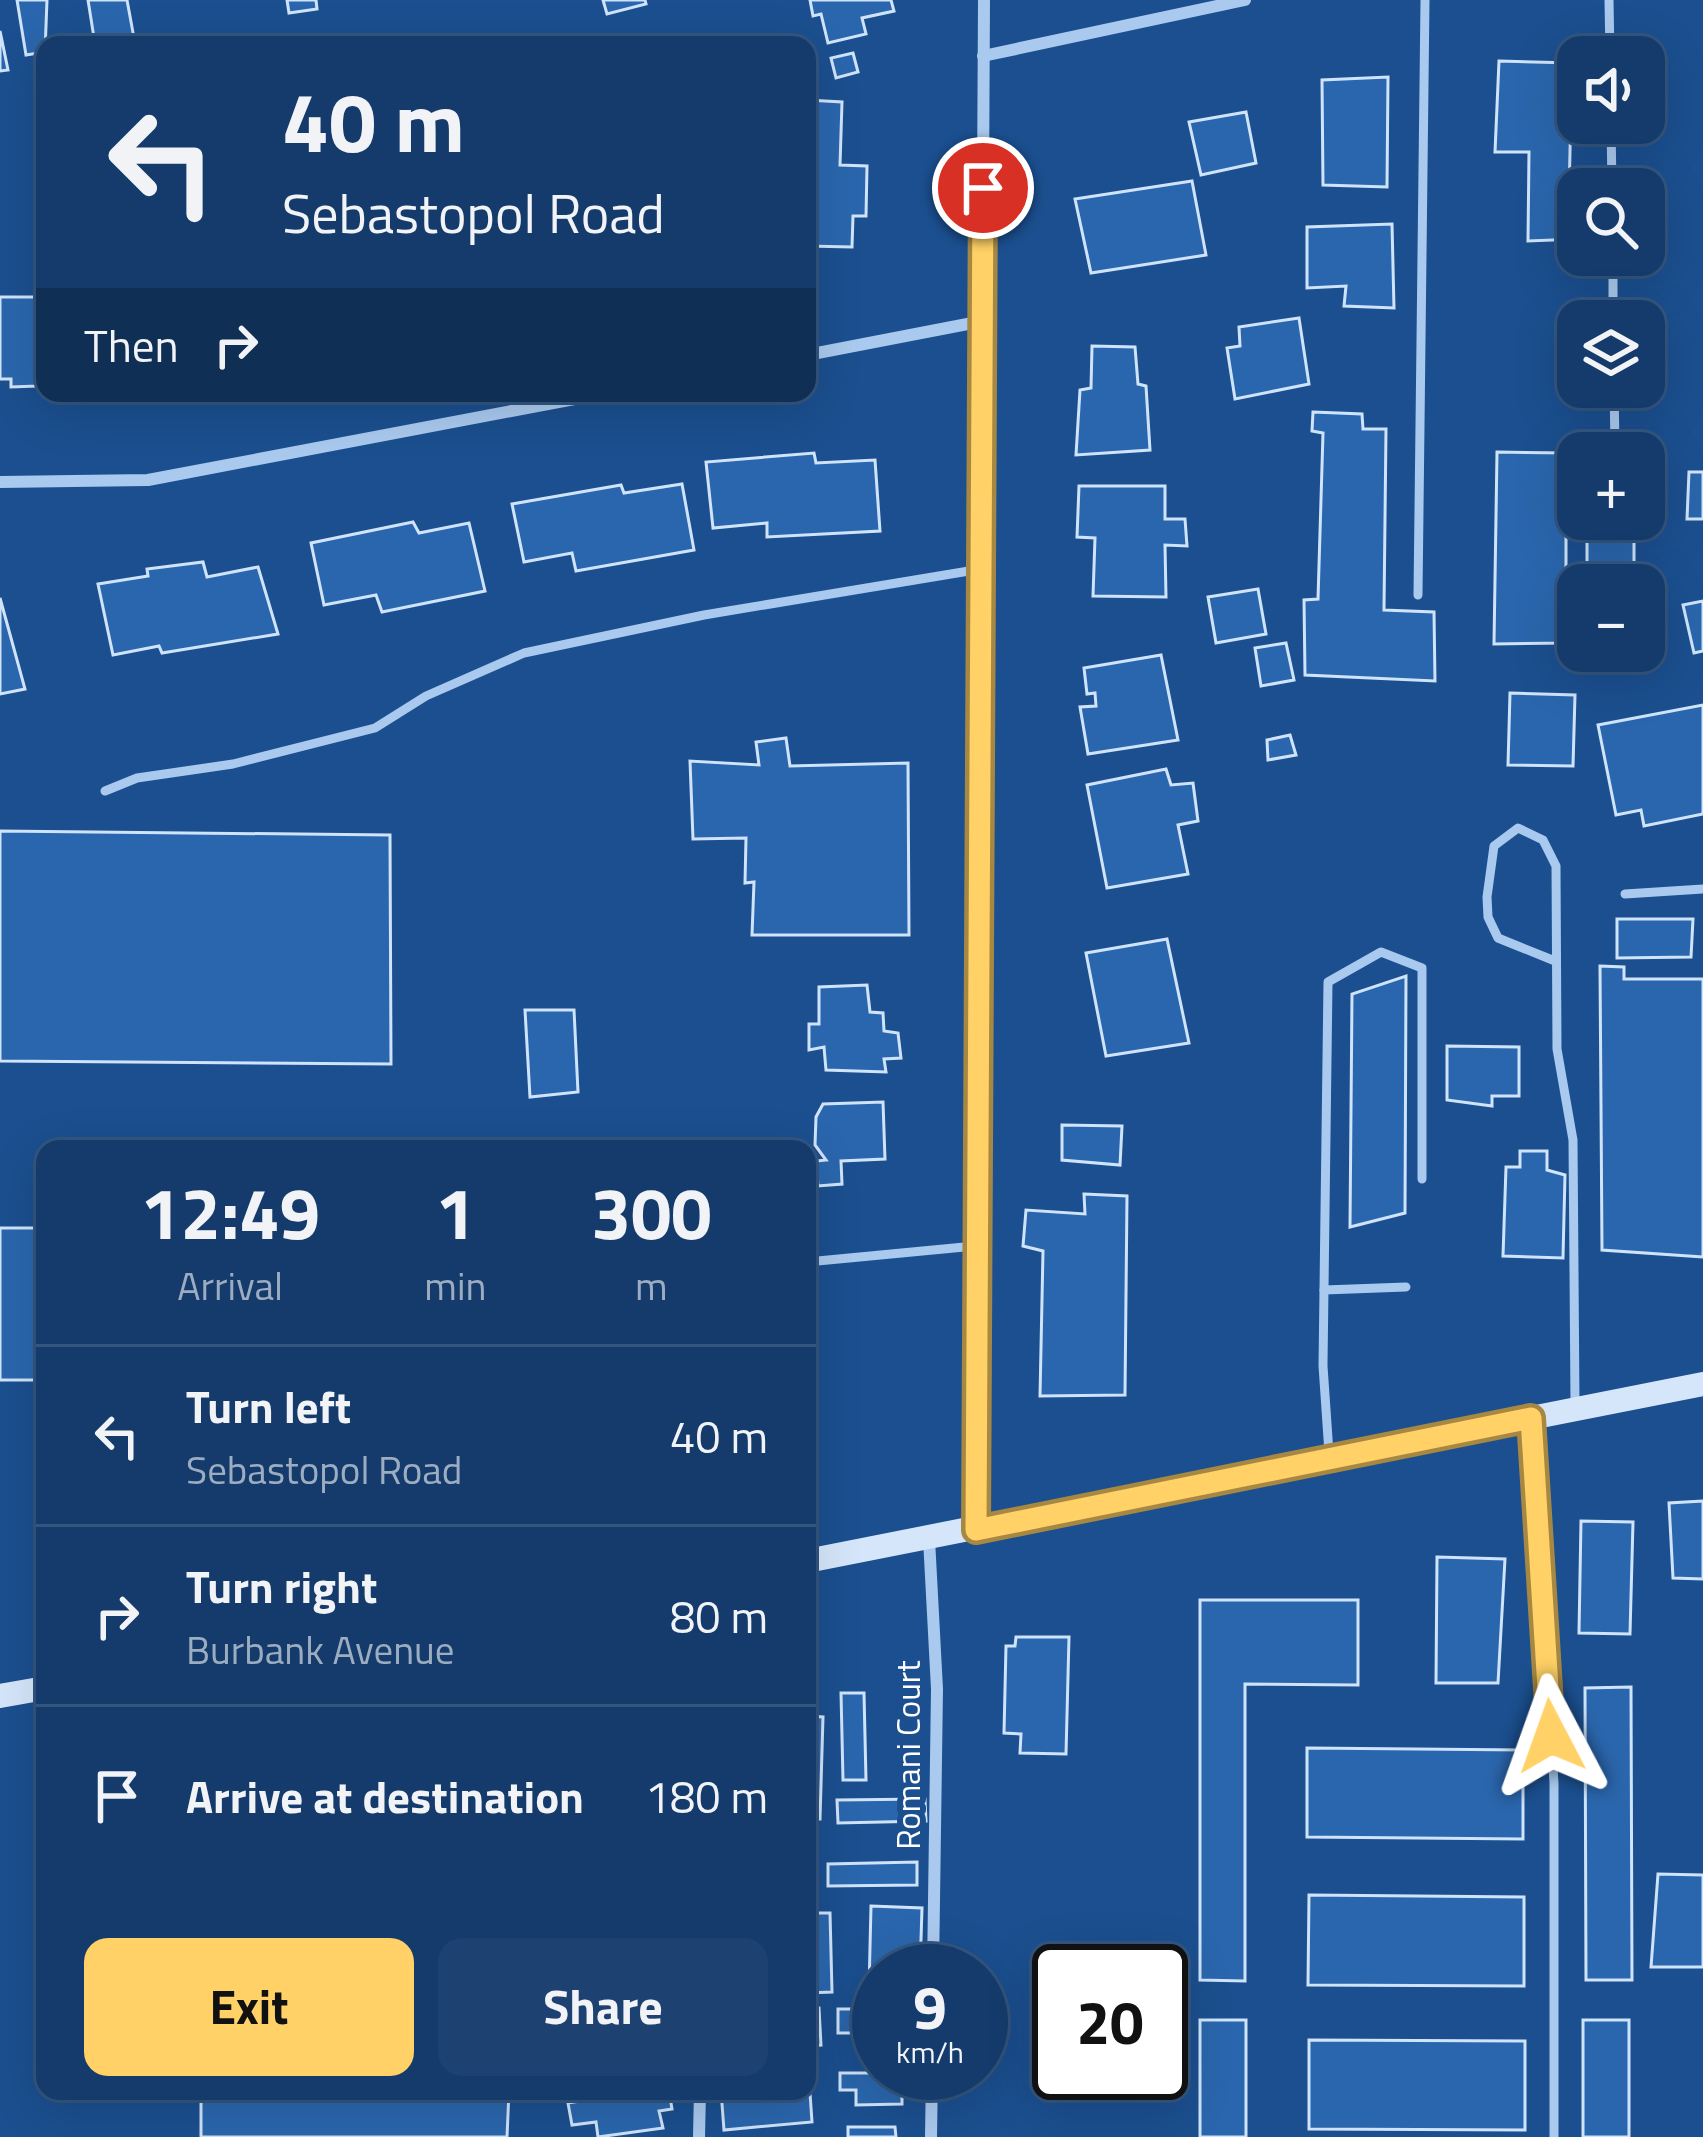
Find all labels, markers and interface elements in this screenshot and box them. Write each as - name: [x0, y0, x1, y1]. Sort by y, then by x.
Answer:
- map controls: [1557, 36, 1665, 672]
- button: sound: [1557, 36, 1665, 144]
- text: 40 m: [282, 57, 465, 185]
- icon: left: [84, 84, 240, 240]
- pin: [932, 137, 1034, 239]
- icon: arrive: [950, 155, 1016, 221]
- button: search: [1557, 168, 1665, 276]
- text: Sebastopol Road: [282, 172, 665, 254]
- button: layers: [1557, 300, 1665, 408]
- text: Then: [84, 311, 179, 379]
- icon: right: [203, 312, 269, 378]
- button: +: [1557, 432, 1665, 540]
- button: −: [1557, 564, 1665, 672]
- text: 12:49: [140, 1157, 320, 1267]
- text: 1: [435, 1157, 476, 1267]
- text: 300: [591, 1157, 712, 1267]
- text: Arrival: [177, 1256, 283, 1315]
- text: min: [424, 1256, 486, 1315]
- text: m: [635, 1256, 667, 1315]
- text: Turn left: [186, 1372, 351, 1440]
- text: 40 m: [670, 1402, 768, 1470]
- icon: left: [84, 1403, 150, 1469]
- text: Sebastopol Road: [186, 1440, 462, 1499]
- text: Turn right: [186, 1552, 377, 1620]
- text: 80 m: [670, 1582, 768, 1650]
- icon: right: [84, 1583, 150, 1649]
- text: Burbank Avenue: [186, 1620, 454, 1679]
- street label: Romani Court: [883, 1660, 933, 1850]
- position arrow: [1488, 1673, 1614, 1799]
- text: Arrive at destination: [186, 1762, 584, 1830]
- text: 180 m: [645, 1762, 768, 1830]
- icon: arrive: [84, 1763, 150, 1829]
- button: Exit: [84, 1938, 414, 2076]
- button: Share: [438, 1938, 768, 2076]
- speed limit sign: 20: [1032, 1944, 1188, 2100]
- text: 9: [913, 1961, 947, 2052]
- text: km/h: [896, 2029, 964, 2075]

